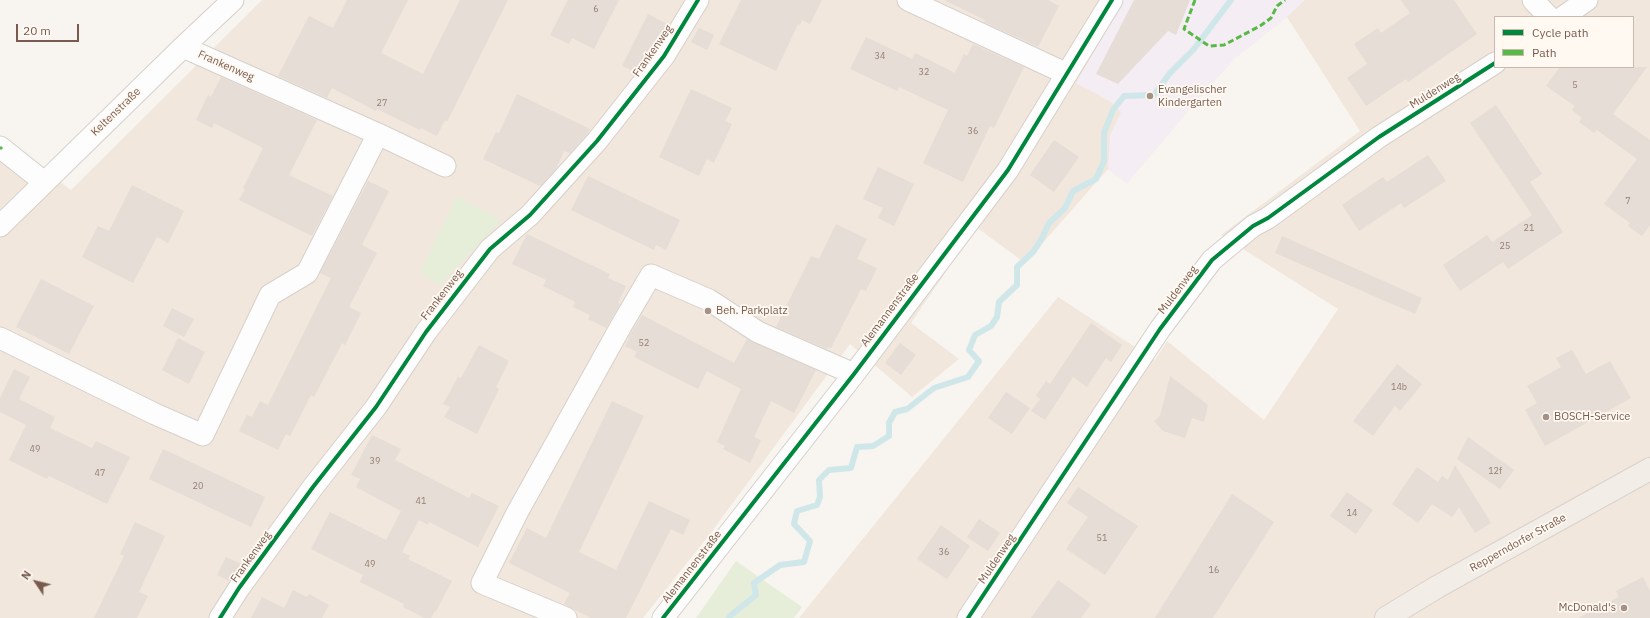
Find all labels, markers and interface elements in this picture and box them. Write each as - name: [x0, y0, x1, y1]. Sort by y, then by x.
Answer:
- house number: 6: [593, 4, 599, 14]
- scale bar: [18, 16, 81, 42]
- legend: [1494, 16, 1634, 68]
- text: 20 m: [23, 23, 51, 38]
- street label: Frankenweg: [630, 23, 676, 79]
- text: Cycle path: [1532, 25, 1589, 40]
- text: Path: [1532, 45, 1557, 60]
- street label: Frankenweg: [196, 48, 256, 84]
- house number: 34: [875, 51, 885, 61]
- house number: 32: [919, 67, 929, 77]
- street label: Muldenweg: [1407, 70, 1463, 112]
- house number: 5: [1572, 80, 1578, 90]
- place label: Evangelischer Kindergarten: [1158, 83, 1227, 109]
- street label: Keltenstraße: [88, 85, 144, 139]
- marker: Evangelischer Kindergarten: [1145, 91, 1155, 101]
- house number: 27: [377, 98, 387, 108]
- house number: 36: [968, 126, 978, 136]
- house number: 7: [1625, 196, 1631, 206]
- house number: 21: [1524, 223, 1534, 233]
- house number: 25: [1500, 241, 1510, 251]
- street label: Muldenweg: [1156, 263, 1200, 317]
- street label: Frankenweg: [418, 267, 466, 323]
- street label: Alemannenstraße: [858, 271, 922, 349]
- place label: Beh. Parkplatz: [716, 304, 788, 318]
- marker: Beh. Parkplatz: [703, 306, 713, 316]
- house number: 52: [639, 338, 649, 348]
- house number: 14b: [1391, 382, 1407, 392]
- place label: BOSCH-Service: [1554, 410, 1630, 424]
- marker: BOSCH-Service: [1541, 412, 1551, 422]
- house number: 49: [30, 444, 40, 454]
- house number: 39: [370, 456, 380, 466]
- house number: 12f: [1488, 466, 1502, 476]
- house number: 47: [95, 468, 105, 478]
- house number: 20: [193, 481, 203, 491]
- house number: 41: [416, 496, 426, 506]
- house number: 14: [1347, 508, 1357, 518]
- street label: Repperndorfer Straße: [1468, 511, 1568, 575]
- street label: Alemannenstraße: [660, 528, 724, 606]
- street label: Frankenweg: [228, 529, 274, 585]
- street label: Muldenweg: [976, 532, 1018, 586]
- house number: 51: [1097, 533, 1107, 543]
- house number: 36: [939, 547, 949, 557]
- house number: 49: [365, 559, 375, 569]
- north arrow: [16, 562, 56, 602]
- house number: 16: [1209, 565, 1219, 575]
- text: N: [18, 568, 34, 582]
- place label: McDonald's: [1558, 601, 1616, 615]
- marker: McDonald's: [1619, 603, 1629, 613]

